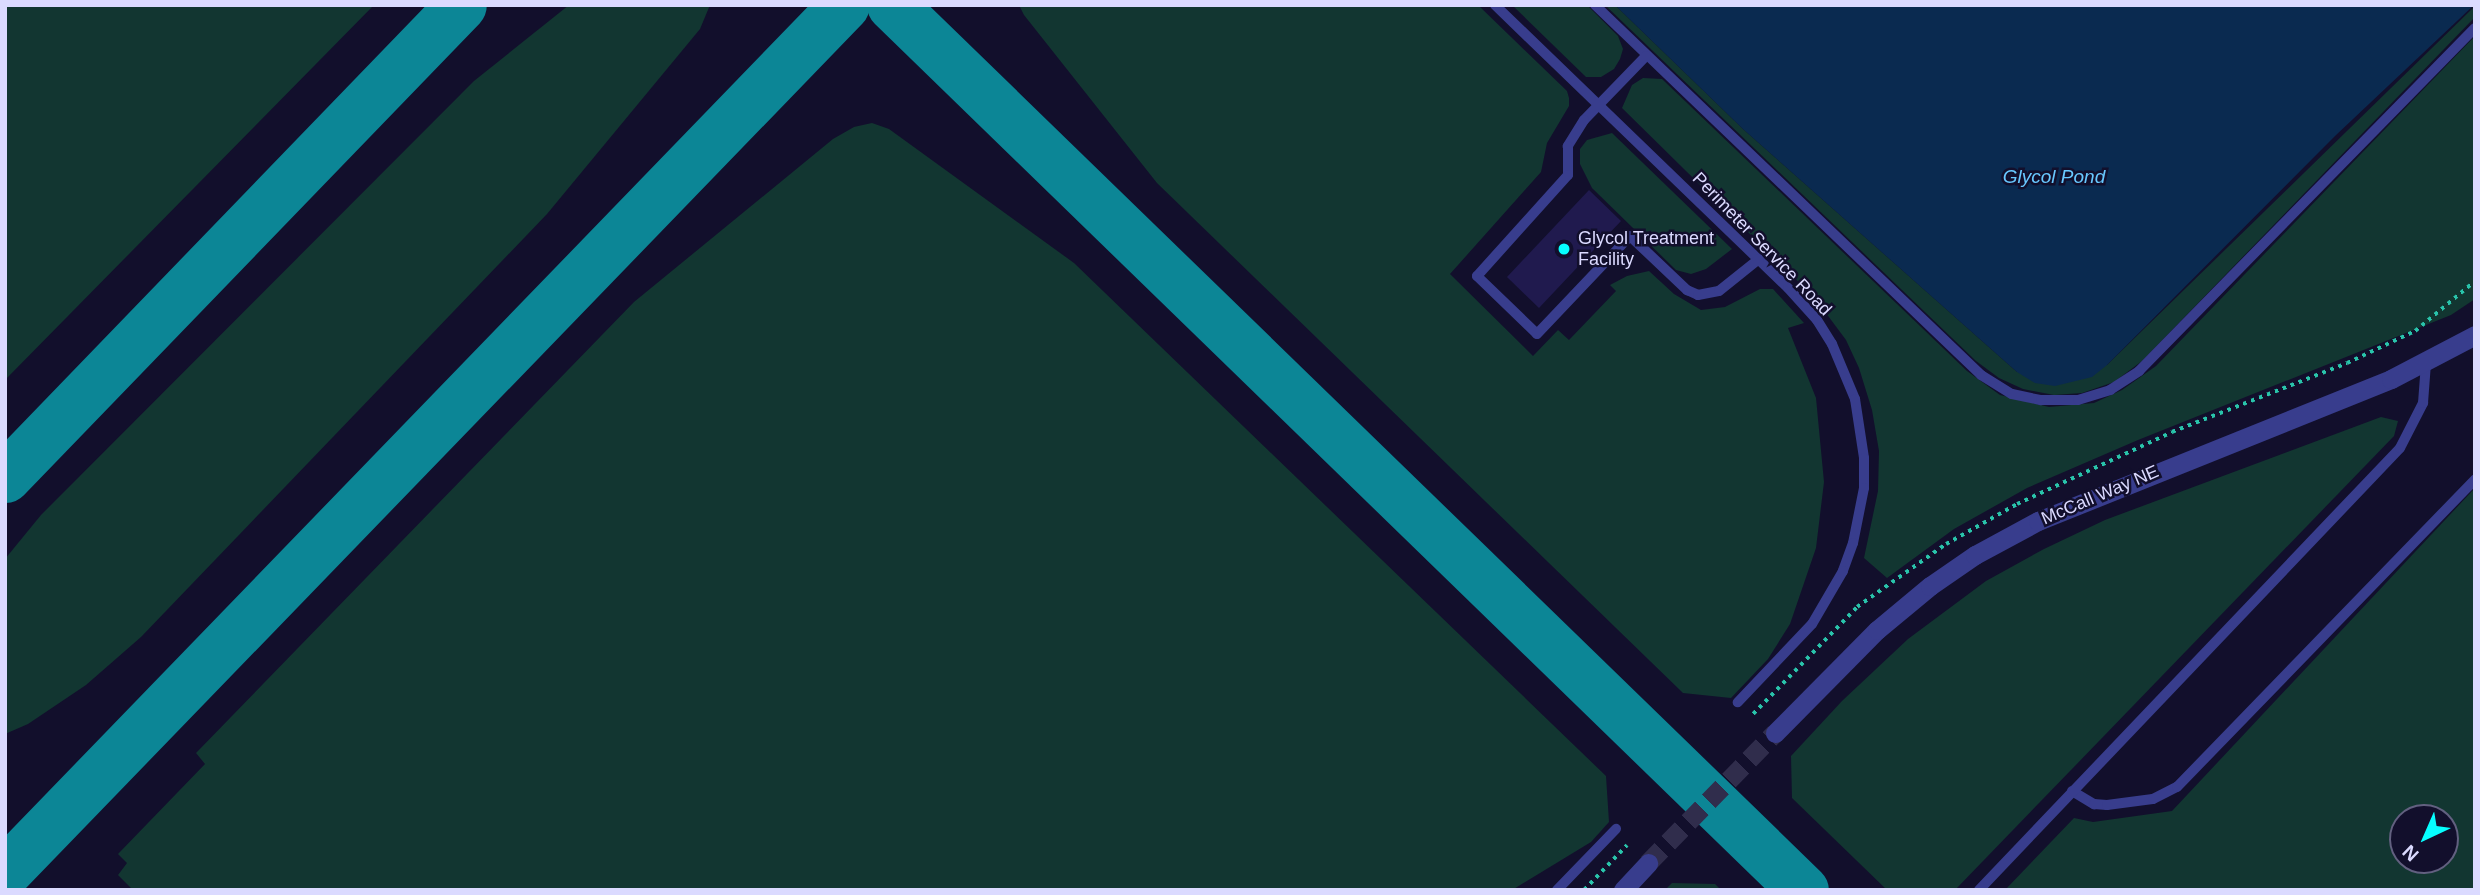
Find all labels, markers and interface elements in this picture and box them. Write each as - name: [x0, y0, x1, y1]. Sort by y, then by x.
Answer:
- water label: Glycol Pond: [2003, 166, 2105, 188]
- street label: Perimeter Service Road: [1688, 168, 1836, 320]
- place label: Glycol Treatment Facility: [1578, 228, 1714, 270]
- marker: Glycol Treatment Facility: [1556, 241, 1572, 257]
- street label: McCall Way NE: [2038, 461, 2162, 529]
- north arrow: [2389, 804, 2459, 874]
- text: N: [2398, 841, 2423, 865]

